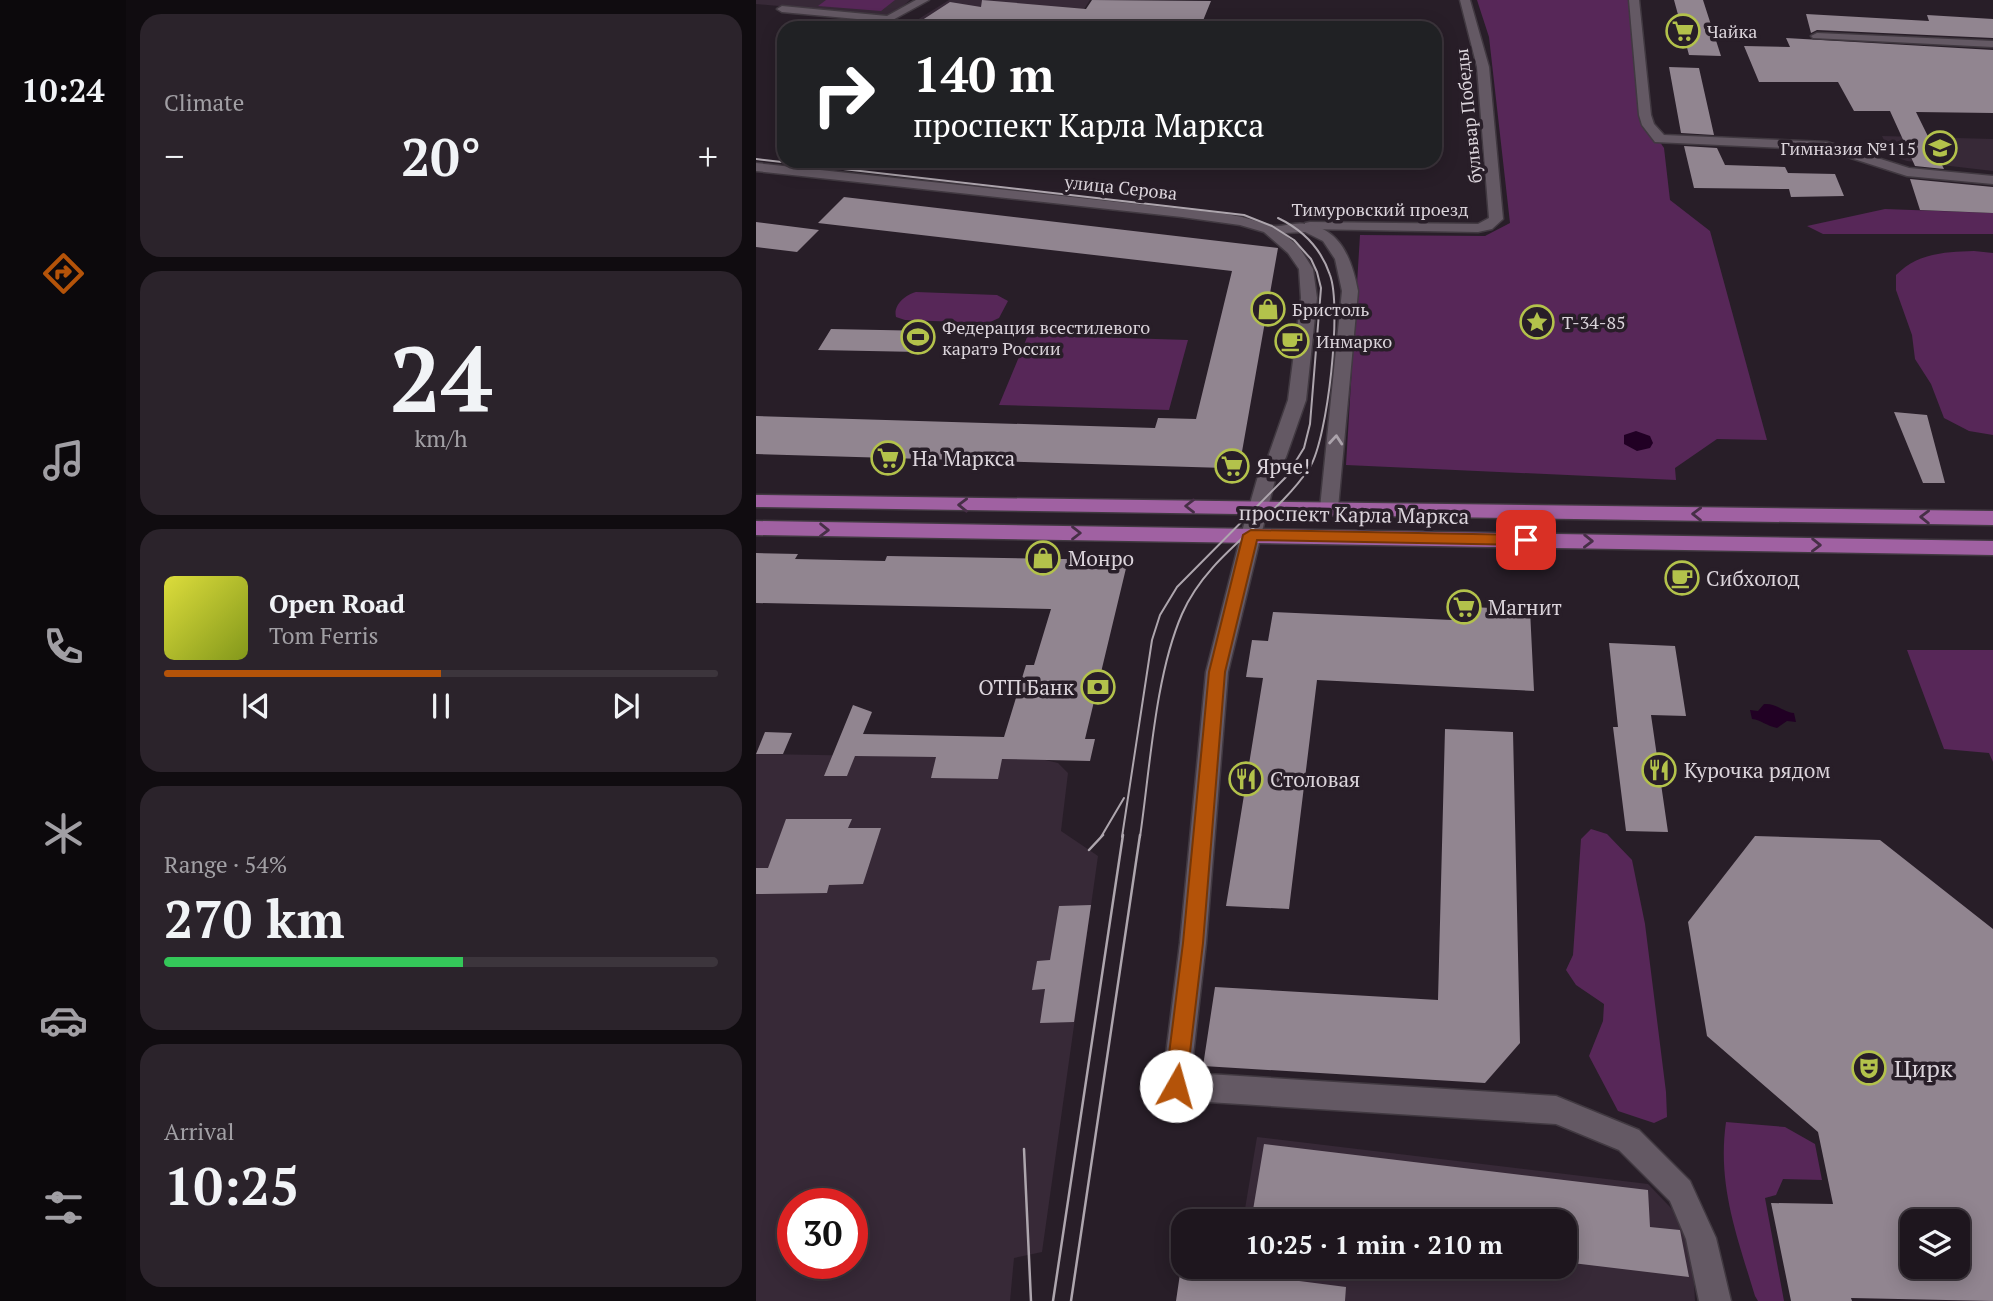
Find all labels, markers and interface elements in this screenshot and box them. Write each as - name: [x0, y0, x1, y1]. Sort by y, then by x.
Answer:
- supermarket icon: Чайка: [1664, 12, 1702, 50]
- place label: Чайка: [1707, 19, 1757, 43]
- text: 140 m: [913, 41, 1055, 106]
- street label: бульвар Победы: [1449, 47, 1487, 185]
- icon: right: [798, 49, 889, 140]
- text: 10:24: [21, 69, 105, 111]
- text: Climate: [164, 87, 244, 118]
- text: проспект Карла Маркса: [913, 104, 1264, 146]
- text: 20°: [401, 122, 481, 191]
- school or university icon: Гимназия №115: [1921, 129, 1959, 167]
- text: −: [164, 131, 184, 181]
- text: +: [698, 131, 718, 181]
- place label: Гимназия №115: [1780, 136, 1916, 160]
- street label: улица Серова: [1063, 169, 1178, 205]
- street label: Тимуровский проезд: [1291, 197, 1469, 221]
- icon: directions: [39, 249, 88, 298]
- shop icon: Бристоль: [1249, 290, 1287, 328]
- place label: Бристоль: [1292, 297, 1369, 321]
- place icon: Т-34-85: [1518, 303, 1556, 341]
- place label: Т-34-85: [1562, 310, 1626, 334]
- place label: Федерация всестилевого каратэ России: [942, 315, 1150, 360]
- text: 24: [390, 317, 492, 438]
- sports icon: Федерация всестилевого каратэ России: [899, 318, 937, 356]
- cafe icon: Инмарко: [1273, 322, 1311, 360]
- place label: Инмарко: [1316, 329, 1392, 353]
- text: km/h: [414, 423, 468, 454]
- one-way arrow: [1328, 434, 1343, 446]
- icon: music: [39, 436, 88, 485]
- supermarket icon: На Маркса: [869, 439, 907, 477]
- place label: На Маркса: [912, 444, 1016, 472]
- supermarket icon: Ярче!: [1213, 447, 1251, 485]
- place label: Ярче!: [1256, 452, 1310, 480]
- one-way arrow: [957, 497, 967, 513]
- one-way arrow: [1184, 498, 1195, 514]
- street label: проспект Карла Маркса: [1238, 498, 1470, 530]
- one-way arrow: [1692, 506, 1703, 521]
- one-way arrow: [1919, 509, 1930, 525]
- pin: [1496, 510, 1556, 570]
- icon: arrive: [1507, 521, 1545, 559]
- one-way arrow: [819, 522, 830, 538]
- one-way arrow: [1071, 525, 1082, 541]
- one-way arrow: [1584, 533, 1594, 549]
- one-way arrow: [1811, 537, 1822, 553]
- shop icon: Монро: [1024, 539, 1062, 577]
- place label: Монро: [1068, 544, 1134, 572]
- cafe icon: Сибхолод: [1663, 559, 1701, 597]
- place label: Сибхолод: [1706, 564, 1800, 592]
- text: Open Road: [269, 586, 405, 620]
- supermarket icon: Магнит: [1445, 588, 1483, 626]
- place label: Магнит: [1488, 593, 1562, 621]
- text: Tom Ferris: [269, 620, 379, 651]
- icon: phone: [39, 622, 88, 671]
- bank icon: ОТП Банк: [1079, 668, 1117, 706]
- place label: ОТП Банк: [978, 673, 1075, 701]
- icon: previous: [237, 687, 275, 725]
- icon: pause: [422, 687, 460, 725]
- icon: next: [607, 687, 645, 725]
- restaurant icon: Курочка рядом: [1640, 751, 1678, 789]
- place label: Курочка рядом: [1684, 756, 1831, 784]
- restaurant icon: Столовая: [1227, 760, 1265, 798]
- place label: Столовая: [1270, 765, 1360, 793]
- icon: climate: [39, 809, 88, 858]
- text: Range · 54%: [164, 849, 287, 880]
- text: 270 km: [164, 884, 345, 953]
- icon: car: [39, 996, 88, 1045]
- position arrow: [1139, 1049, 1213, 1123]
- theatre icon: Цирк: [1850, 1049, 1888, 1087]
- place label: Цирк: [1894, 1052, 1953, 1084]
- text: Arrival: [164, 1116, 235, 1147]
- text: 10:25: [164, 1151, 299, 1220]
- icon: filters: [39, 1183, 88, 1232]
- speed limit sign: 30: [777, 1188, 868, 1279]
- map controls: [1900, 1209, 1970, 1279]
- button: layers: [1900, 1209, 1970, 1279]
- text: 10:25 · 1 min · 210 m: [1245, 1227, 1503, 1261]

